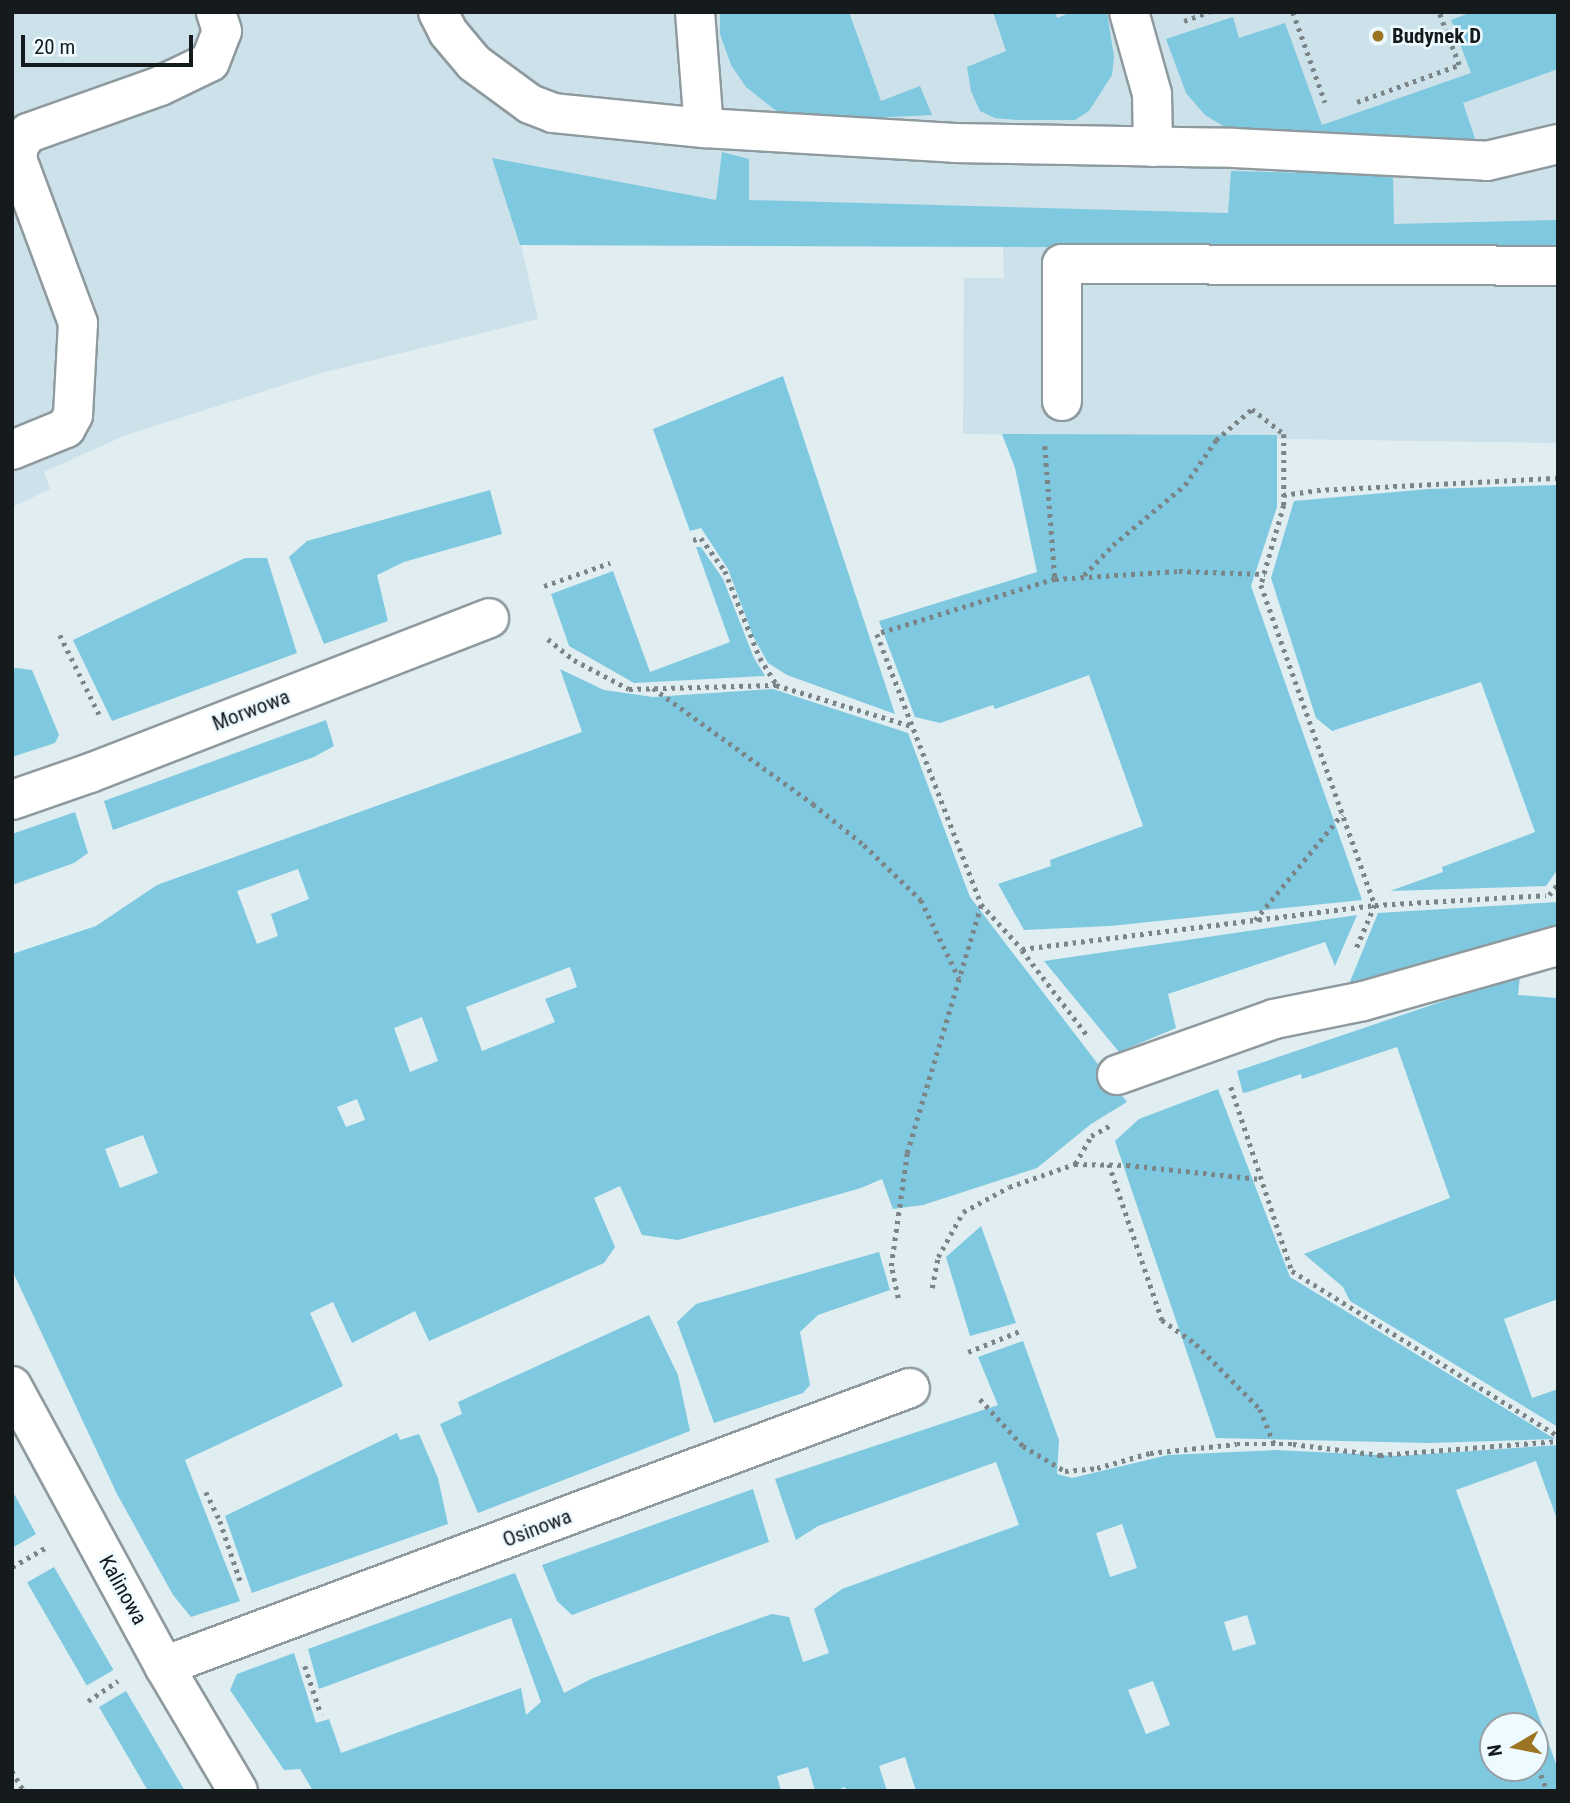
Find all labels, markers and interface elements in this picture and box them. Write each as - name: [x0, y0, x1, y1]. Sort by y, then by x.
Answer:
- scale bar: [24, 21, 196, 65]
- place label: Budynek D: [1392, 23, 1481, 49]
- marker: Budynek D: [1370, 28, 1386, 44]
- text: 20 m: [34, 35, 75, 59]
- street label: Morwowa: [209, 684, 293, 736]
- street label: Osinowa: [499, 1503, 575, 1553]
- street label: Kalinowa: [94, 1551, 152, 1629]
- north arrow: [1479, 1712, 1549, 1782]
- text: N: [1482, 1743, 1507, 1758]

